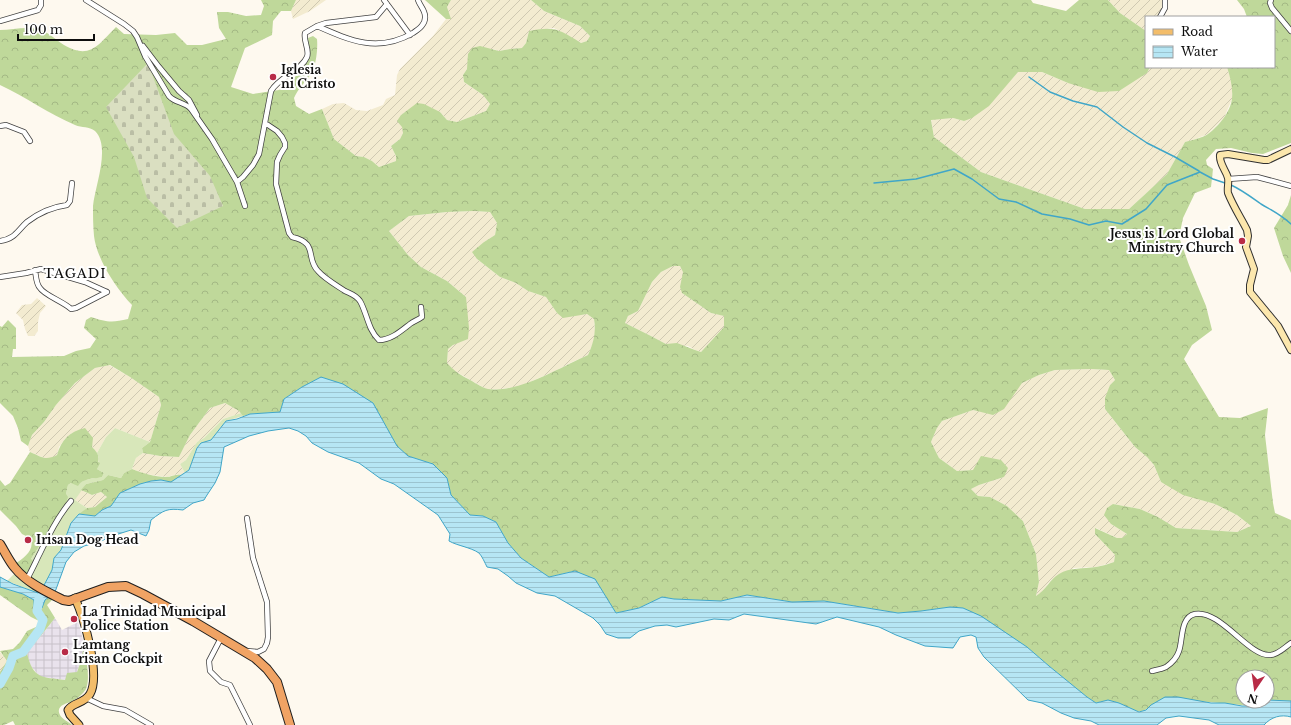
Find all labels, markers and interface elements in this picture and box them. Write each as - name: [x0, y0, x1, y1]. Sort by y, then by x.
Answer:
- scale bar: [18, 16, 94, 42]
- legend: [1145, 16, 1275, 68]
- text: 100 m: [24, 22, 63, 37]
- text: Road: [1181, 24, 1213, 39]
- text: Water: [1180, 44, 1218, 59]
- place label: Iglesia ni Cristo: [281, 62, 336, 91]
- marker: Iglesia ni Cristo: [268, 72, 278, 82]
- place label: Jesus is Lord Global Ministry Church: [1107, 226, 1235, 255]
- marker: Jesus is Lord Global Ministry Church: [1237, 236, 1247, 246]
- district label: TAGADI: [43, 265, 107, 282]
- place label: Irisan Dog Head: [36, 532, 139, 547]
- marker: Irisan Dog Head: [23, 535, 33, 545]
- place label: La Trinidad Municipal Police Station: [82, 604, 227, 633]
- marker: La Trinidad Municipal Police Station: [69, 614, 79, 624]
- place label: Lamtang Irisan Cockpit: [73, 637, 163, 666]
- marker: Lamtang Irisan Cockpit: [60, 647, 70, 657]
- north arrow: [1235, 669, 1275, 709]
- text: N: [1245, 691, 1259, 707]

